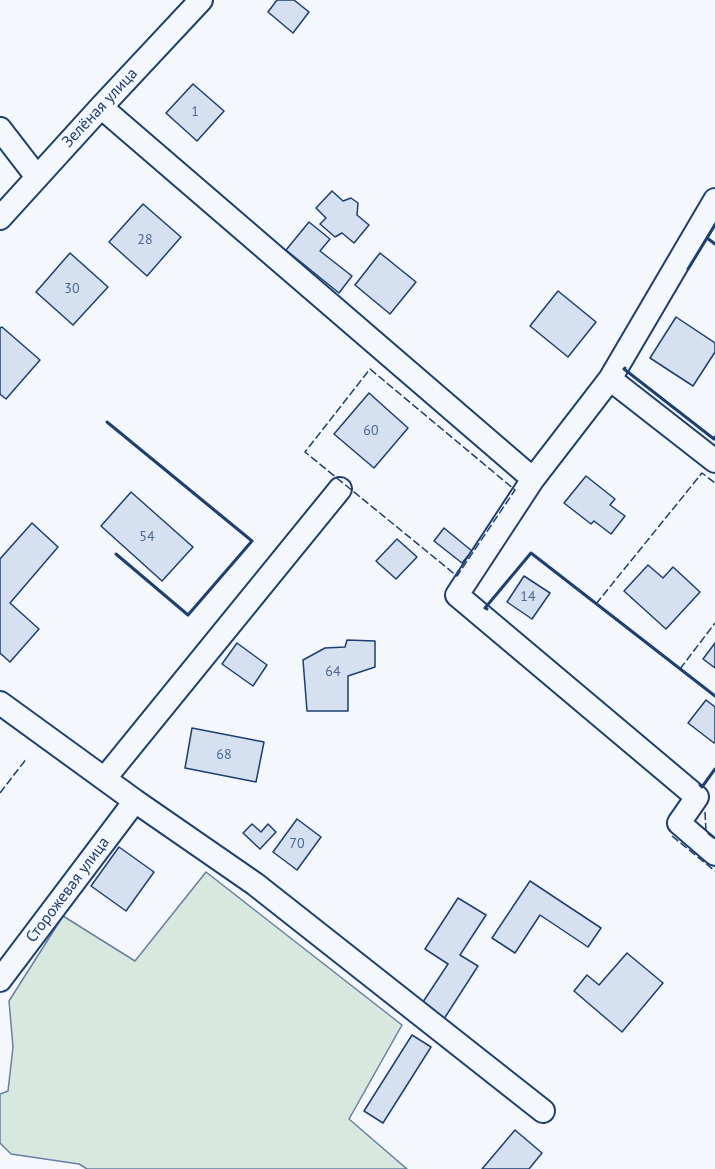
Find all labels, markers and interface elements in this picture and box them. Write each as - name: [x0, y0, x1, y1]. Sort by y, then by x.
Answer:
- street label: Зелёная улица: [58, 64, 142, 152]
- house number: 1: [191, 104, 199, 120]
- house number: 28: [137, 232, 153, 248]
- house number: 30: [64, 281, 80, 297]
- house number: 60: [363, 423, 379, 439]
- house number: 54: [139, 529, 155, 545]
- house number: 14: [520, 589, 536, 605]
- house number: 64: [325, 664, 341, 680]
- house number: 68: [216, 747, 232, 763]
- street label: Сторожевая улица: [22, 833, 114, 947]
- house number: 70: [289, 836, 305, 852]

